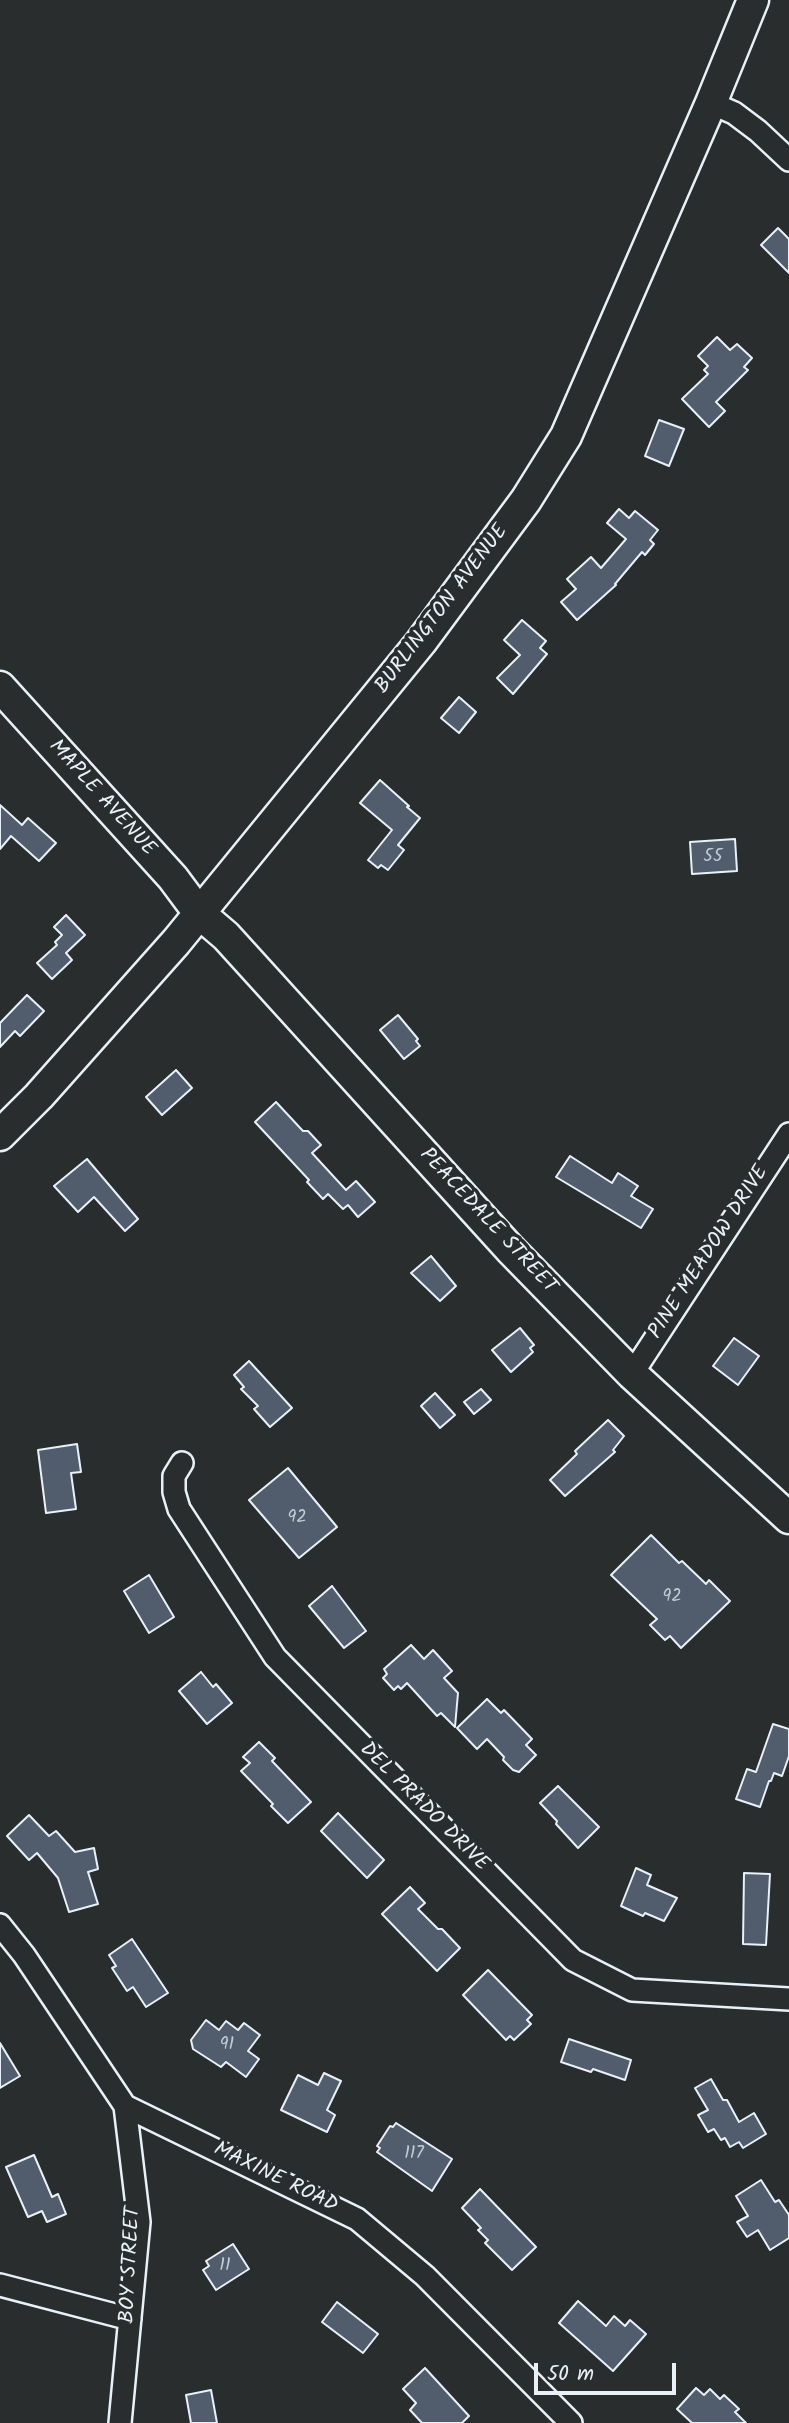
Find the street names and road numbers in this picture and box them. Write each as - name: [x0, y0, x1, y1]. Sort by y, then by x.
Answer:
- street label: BURLINGTON AVENUE: [371, 520, 515, 700]
- street label: MAPLE AVENUE: [42, 736, 160, 862]
- street label: PEACEDALE STREET: [413, 1144, 561, 1300]
- street label: PINE MEADOW DRIVE: [645, 1162, 775, 1344]
- street label: DEL PRADO DRIVE: [353, 1738, 493, 1878]
- street label: MAXINE ROAD: [209, 2138, 341, 2220]
- street label: BOY STREET: [116, 2206, 148, 2324]

